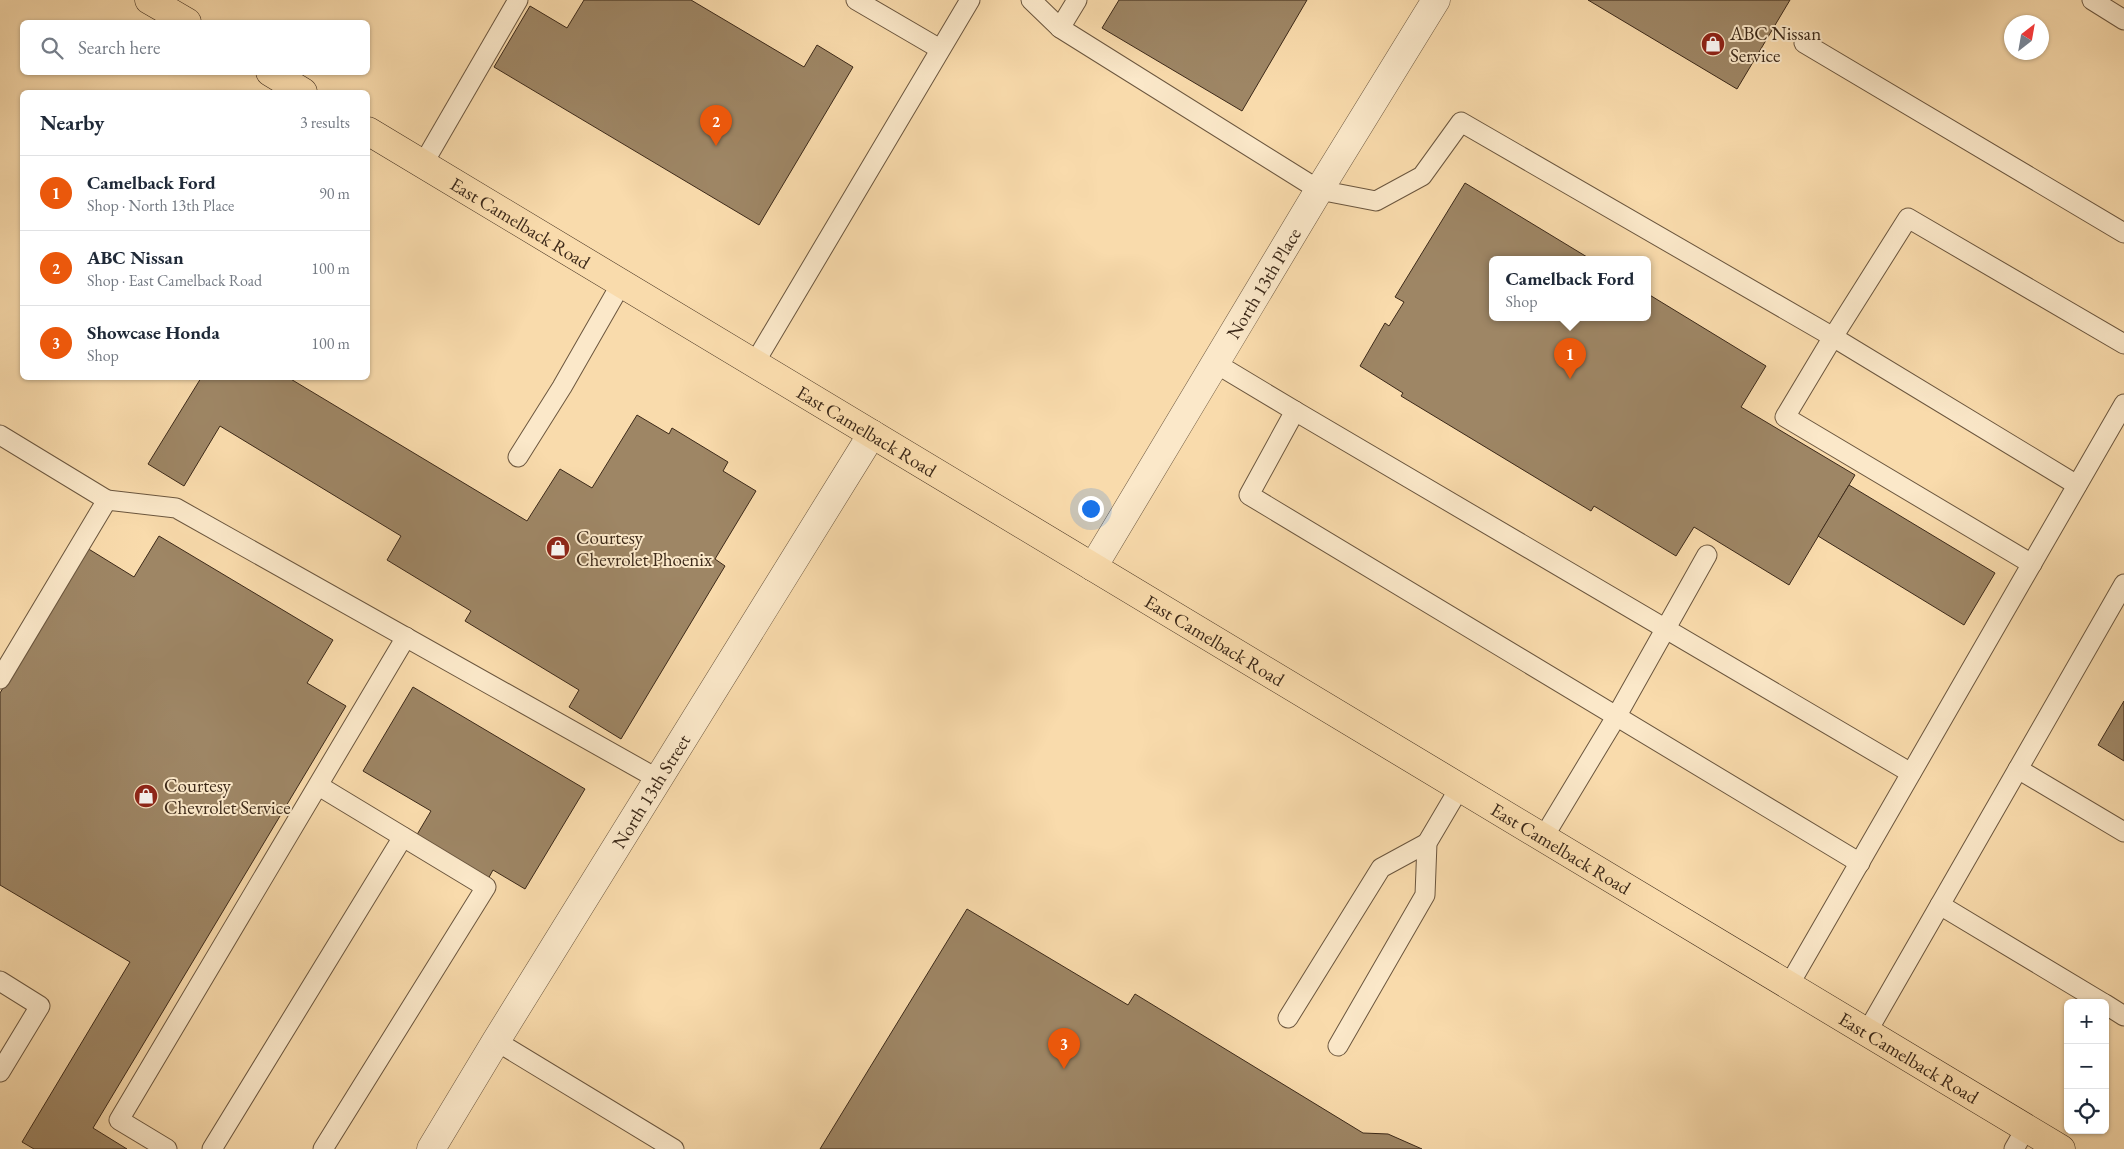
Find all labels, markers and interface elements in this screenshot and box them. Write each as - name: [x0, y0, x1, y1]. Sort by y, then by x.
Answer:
- north arrow: [2004, 15, 2049, 60]
- search box: [20, 20, 370, 75]
- place label: ABC Nissan Service: [1729, 21, 1821, 68]
- shop icon: ABC Nissan Service: [1700, 31, 1726, 57]
- icon: search: [38, 34, 66, 62]
- text: Search here: [78, 35, 160, 60]
- pin: 2: [700, 105, 732, 146]
- text: Nearby: [40, 109, 104, 136]
- text: 3 results: [300, 112, 350, 133]
- text: Camelback Ford: [87, 170, 216, 195]
- street label: East Camelback Road: [446, 171, 595, 275]
- text: 1: [52, 183, 60, 204]
- text: 90 m: [319, 183, 350, 204]
- text: Shop · North 13th Place: [87, 195, 234, 216]
- street label: North 13th Place: [1220, 223, 1306, 343]
- text: ABC Nissan: [87, 245, 184, 270]
- popup: [1489, 256, 1651, 321]
- text: 2: [52, 258, 60, 279]
- text: 100 m: [311, 258, 350, 279]
- text: Camelback Ford: [1506, 266, 1634, 291]
- text: Shop · East Camelback Road: [87, 270, 262, 291]
- text: Shop: [1506, 291, 1537, 312]
- text: Showcase Honda: [87, 320, 220, 345]
- text: 3: [52, 333, 60, 354]
- text: 100 m: [311, 333, 350, 354]
- pin: 1: [1554, 338, 1586, 379]
- text: Shop: [87, 345, 119, 366]
- street label: East Camelback Road: [792, 379, 942, 483]
- your location: [1078, 496, 1104, 522]
- place label: Courtesy Chevrolet Phoenix: [576, 525, 713, 572]
- shop icon: Courtesy Chevrolet Phoenix: [545, 535, 571, 561]
- street label: East Camelback Road: [1140, 588, 1290, 692]
- street label: North 13th Street: [606, 729, 696, 853]
- place label: Courtesy Chevrolet Service: [164, 773, 291, 820]
- shop icon: Courtesy Chevrolet Service: [133, 783, 159, 809]
- street label: East Camelback Road: [1486, 797, 1636, 900]
- map controls: [2064, 999, 2109, 1134]
- button: +: [2064, 999, 2109, 1044]
- street label: East Camelback Road: [1834, 1006, 1984, 1109]
- pin: 3: [1048, 1028, 1080, 1069]
- button: −: [2064, 1044, 2109, 1089]
- button: locate: [2064, 1089, 2109, 1134]

